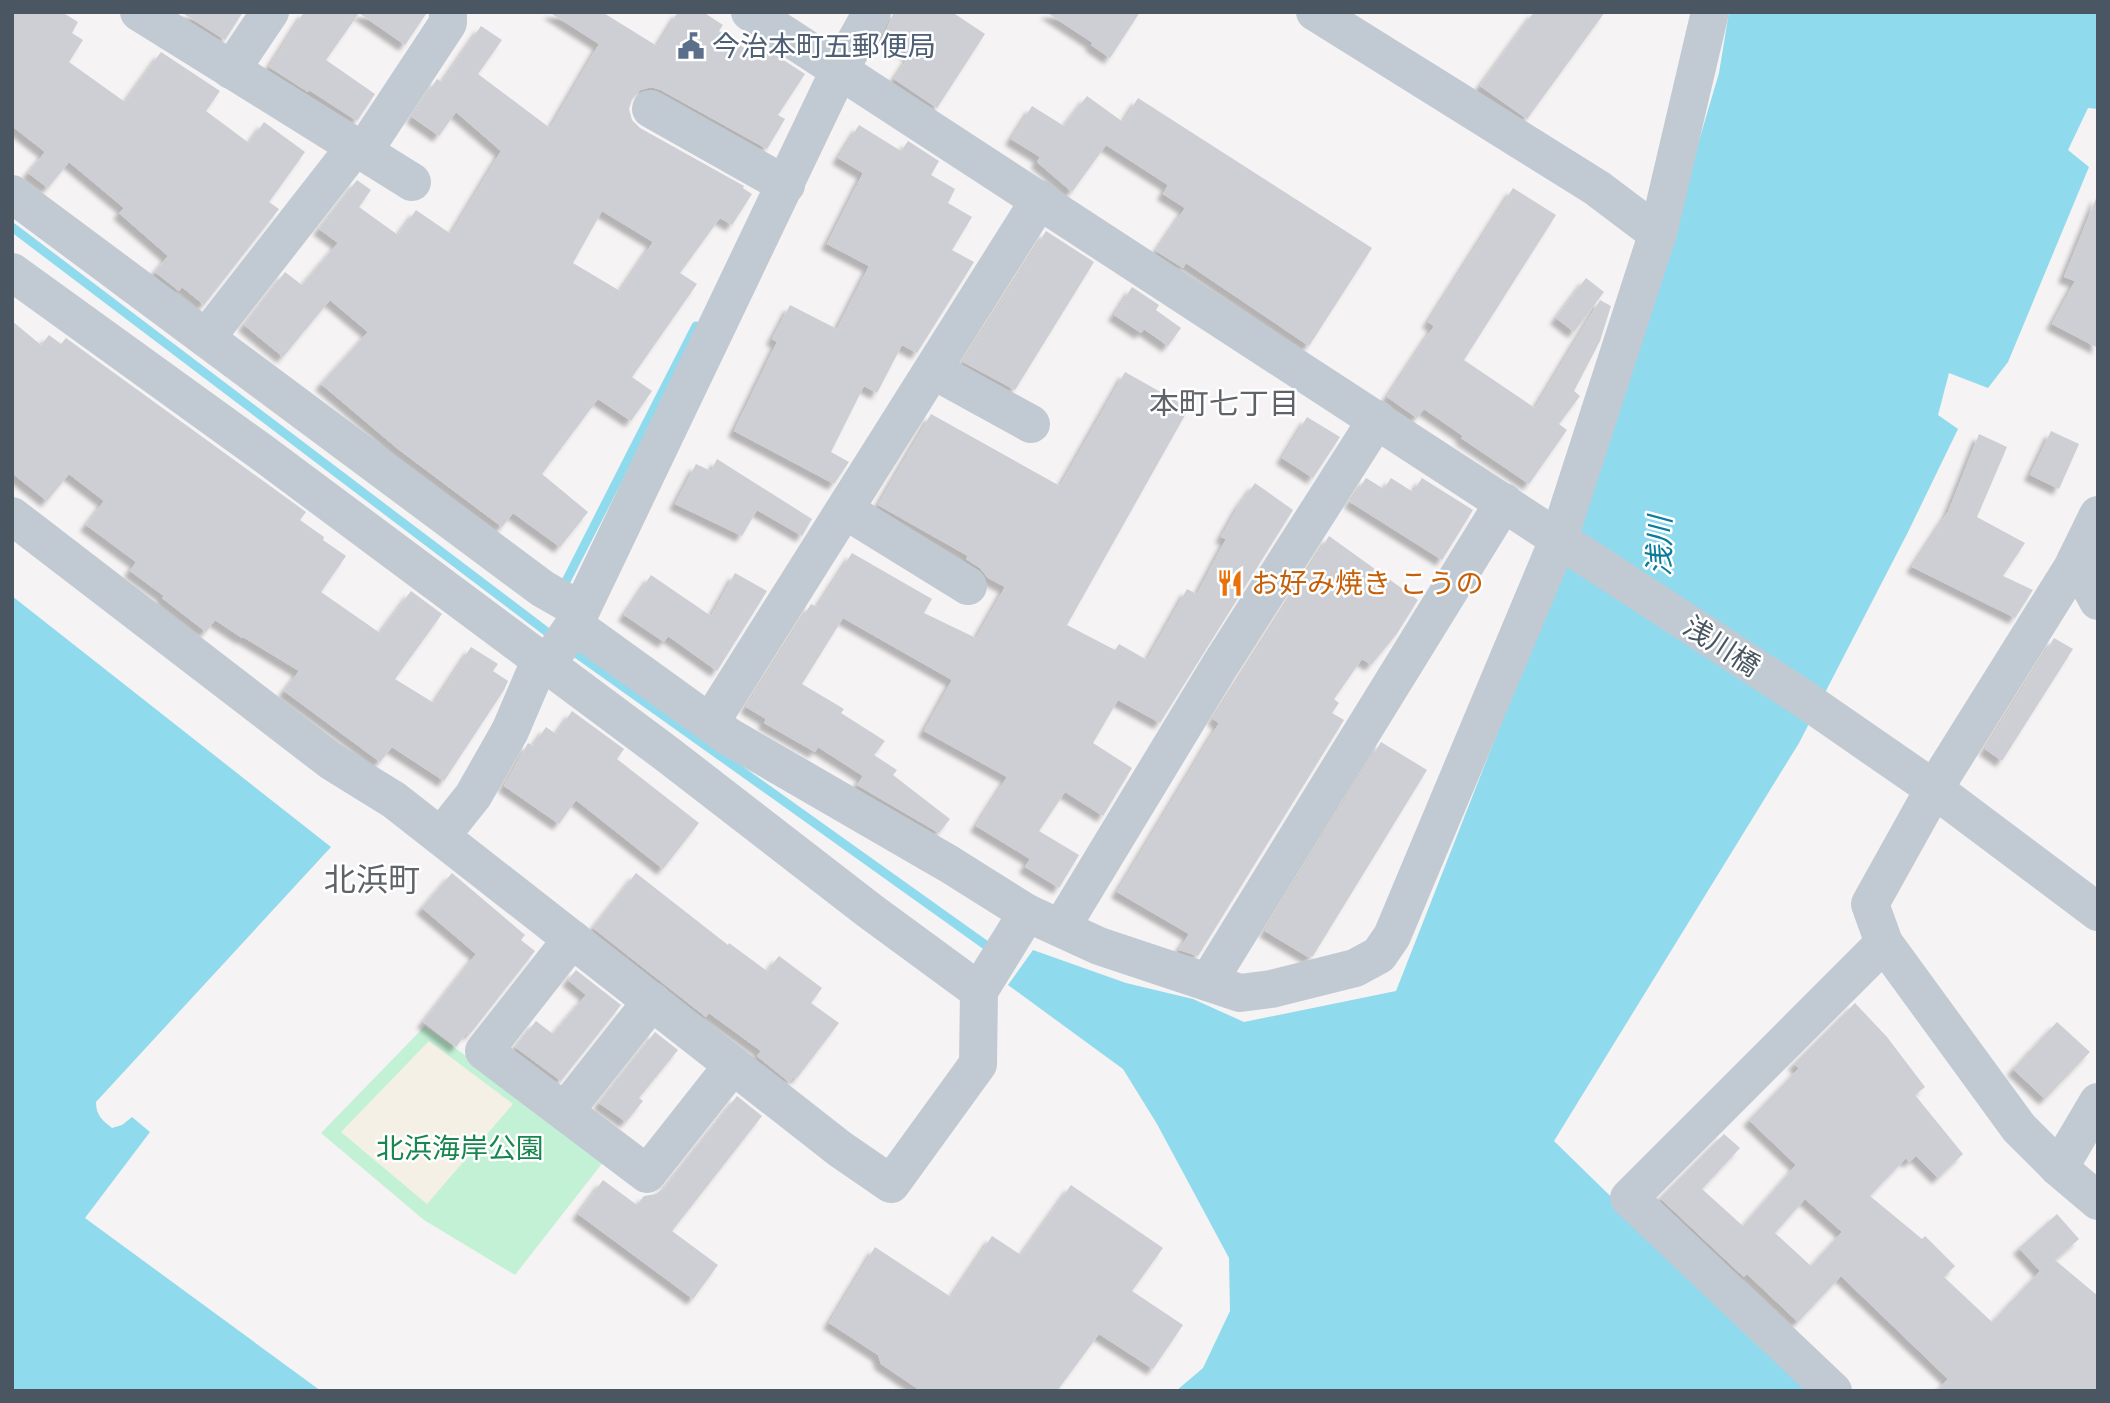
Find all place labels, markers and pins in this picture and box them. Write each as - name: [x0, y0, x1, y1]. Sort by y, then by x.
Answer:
- place label: 今治本町五郵便局: [712, 26, 936, 67]
- public building icon: 今治本町五郵便局: [676, 31, 706, 61]
- place label: お好み焼き こうの: [1251, 563, 1483, 604]
- restaurant icon: お好み焼き こうの: [1215, 568, 1245, 598]

